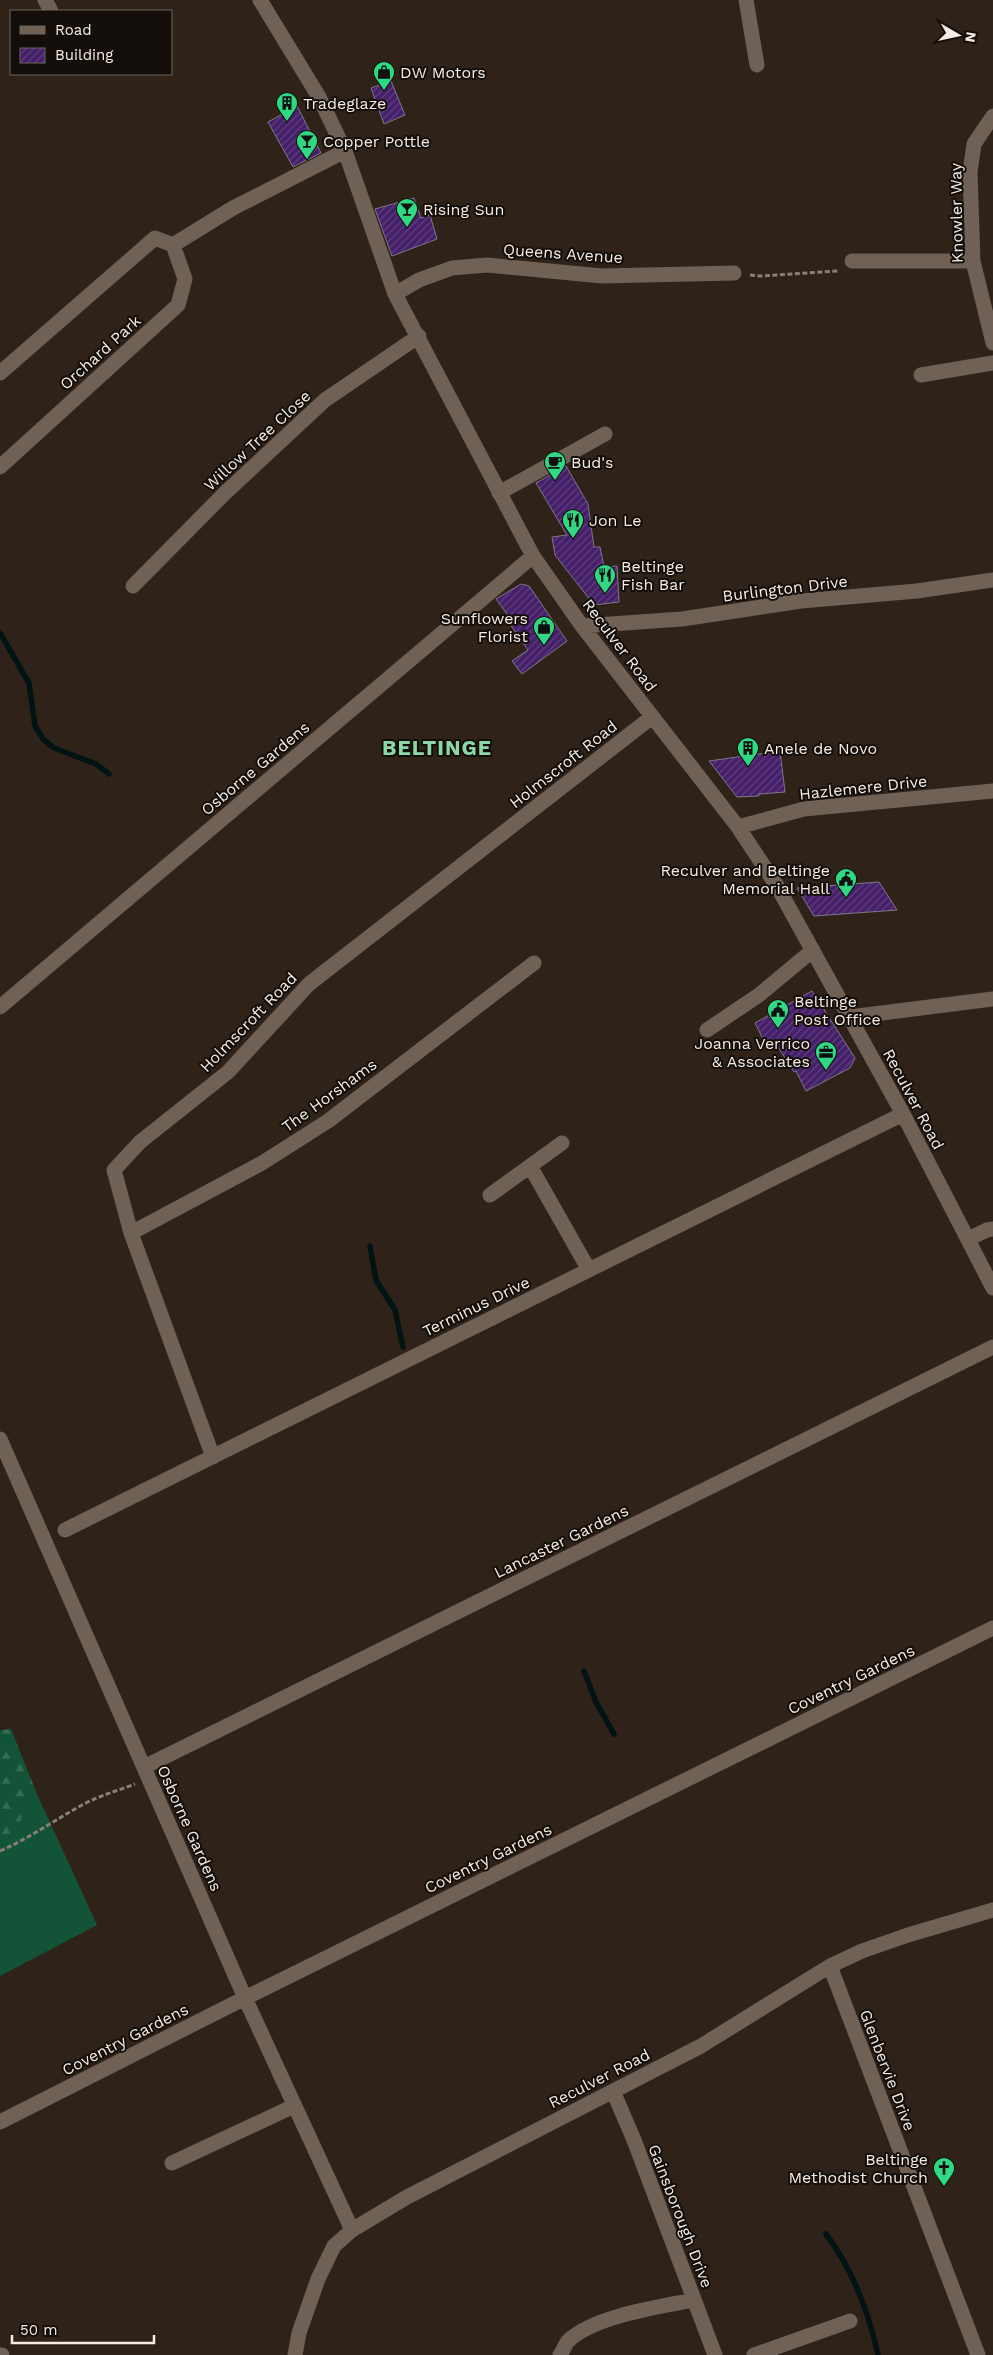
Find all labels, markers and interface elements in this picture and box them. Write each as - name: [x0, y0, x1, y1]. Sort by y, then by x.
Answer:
- legend: [10, 10, 172, 75]
- north arrow: [933, 10, 983, 60]
- text: Road: [55, 21, 92, 39]
- text: N: [962, 31, 980, 43]
- text: Building: [55, 46, 113, 64]
- shop icon: DW Motors: [372, 60, 396, 91]
- place label: DW Motors: [400, 63, 486, 82]
- building icon: Tradeglaze: [275, 91, 299, 122]
- place label: Tradeglaze: [303, 94, 386, 113]
- bar icon: Copper Pottle: [295, 129, 319, 160]
- place label: Copper Pottle: [323, 132, 430, 151]
- street label: Knowler Way: [946, 162, 967, 263]
- bar icon: Rising Sun: [395, 197, 419, 228]
- place label: Rising Sun: [423, 200, 504, 219]
- street label: Queens Avenue: [502, 240, 624, 267]
- street label: Orchard Park: [56, 311, 145, 394]
- street label: Willow Tree Close: [200, 386, 315, 495]
- cafe icon: Bud's: [543, 450, 567, 481]
- place label: Bud's: [571, 453, 613, 472]
- restaurant icon: Jon Le: [561, 508, 585, 539]
- place label: Jon Le: [589, 511, 641, 530]
- place label: Beltinge Fish Bar: [621, 557, 685, 594]
- restaurant icon: Beltinge Fish Bar: [593, 563, 617, 594]
- street label: Burlington Drive: [721, 571, 849, 606]
- street label: Reculver Road: [579, 595, 661, 695]
- place label: Sunflowers Florist: [441, 609, 528, 646]
- shop icon: Sunflowers Florist: [532, 615, 556, 646]
- street label: Holmscroft Road: [506, 717, 621, 812]
- street label: Osborne Gardens: [197, 718, 313, 819]
- district label: BELTINGE: [382, 735, 492, 760]
- building icon: Anele de Novo: [736, 736, 760, 767]
- place label: Anele de Novo: [764, 739, 877, 758]
- street label: Hazlemere Drive: [798, 771, 928, 804]
- place label: Reculver and Beltinge Memorial Hall: [661, 861, 830, 898]
- public building icon: Reculver and Beltinge Memorial Hall: [834, 867, 858, 898]
- street label: Holmscroft Road: [196, 969, 301, 1076]
- place label: Beltinge Post Office: [794, 992, 881, 1029]
- public building icon: Beltinge Post Office: [766, 998, 790, 1029]
- place label: Joanna Verrico & Associates: [694, 1034, 810, 1071]
- office icon: Joanna Verrico & Associates: [814, 1040, 838, 1071]
- street label: Reculver Road: [879, 1046, 948, 1153]
- street label: The Horshams: [278, 1055, 380, 1136]
- street label: Terminus Drive: [420, 1272, 533, 1341]
- street label: Lancaster Gardens: [491, 1501, 631, 1582]
- street label: Coventry Gardens: [785, 1640, 918, 1718]
- street label: Osborne Gardens: [153, 1762, 226, 1894]
- street label: Coventry Gardens: [422, 1819, 555, 1897]
- street label: Coventry Gardens: [59, 1999, 191, 2079]
- street label: Glenbervie Drive: [856, 2007, 919, 2134]
- street label: Reculver Road: [545, 2045, 653, 2112]
- street label: Gainsborough Drive: [644, 2142, 717, 2291]
- place label: Beltinge Methodist Church: [788, 2150, 928, 2187]
- church icon: Beltinge Methodist Church: [932, 2156, 956, 2187]
- scale bar: [12, 2312, 155, 2344]
- text: 50 m: [20, 2321, 57, 2339]

